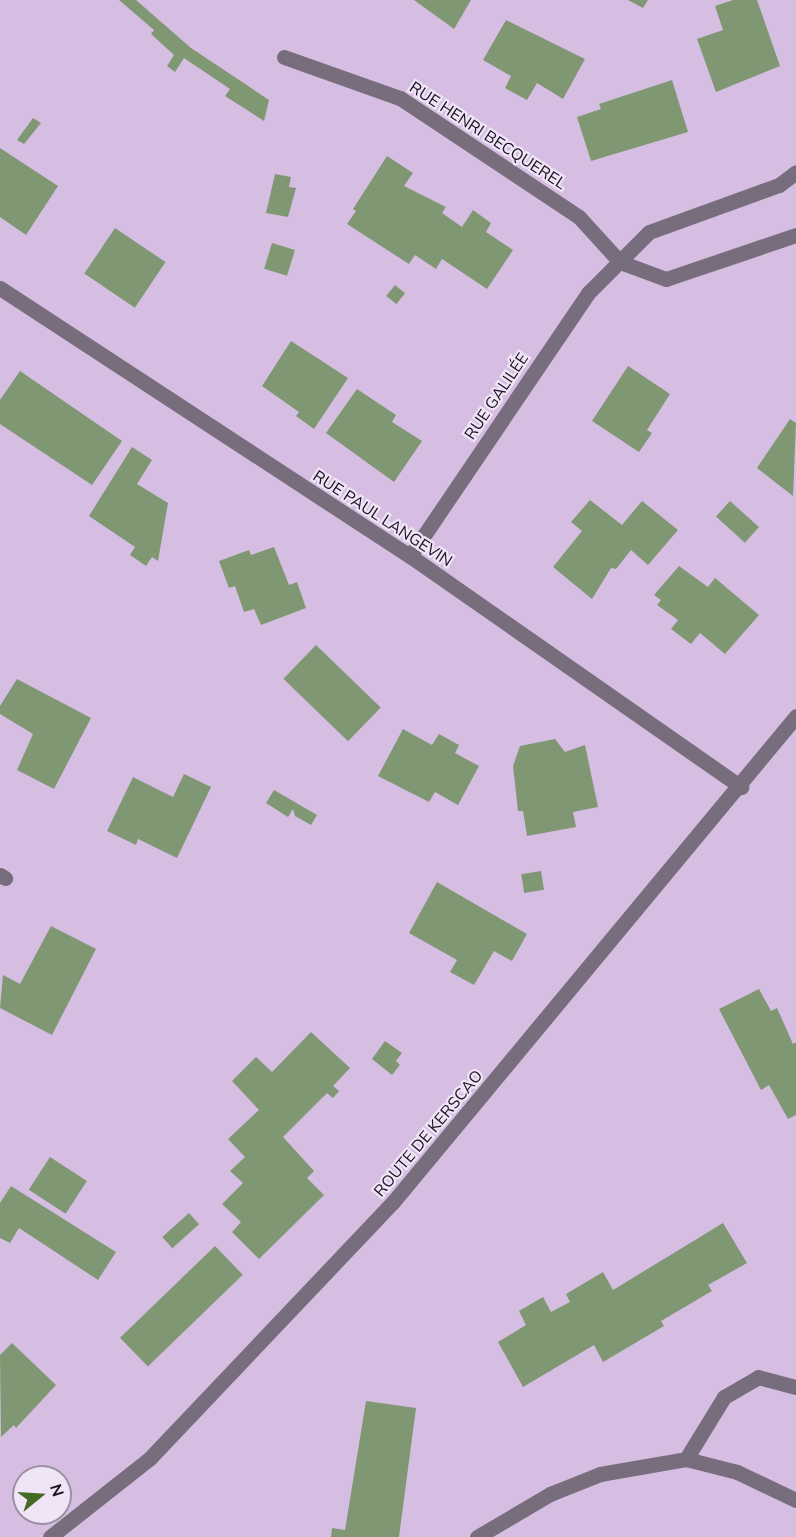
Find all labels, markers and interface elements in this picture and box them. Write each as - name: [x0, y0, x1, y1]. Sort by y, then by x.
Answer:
- street label: RUE HENRI BECQUEREL: [406, 77, 570, 193]
- street label: RUE GALILÉE: [460, 349, 532, 443]
- street label: RUE PAUL LANGEVIN: [310, 466, 456, 570]
- street label: ROUTE DE KERSCAO: [370, 1066, 486, 1200]
- north arrow: [12, 1465, 72, 1525]
- text: N: [46, 1481, 69, 1499]

